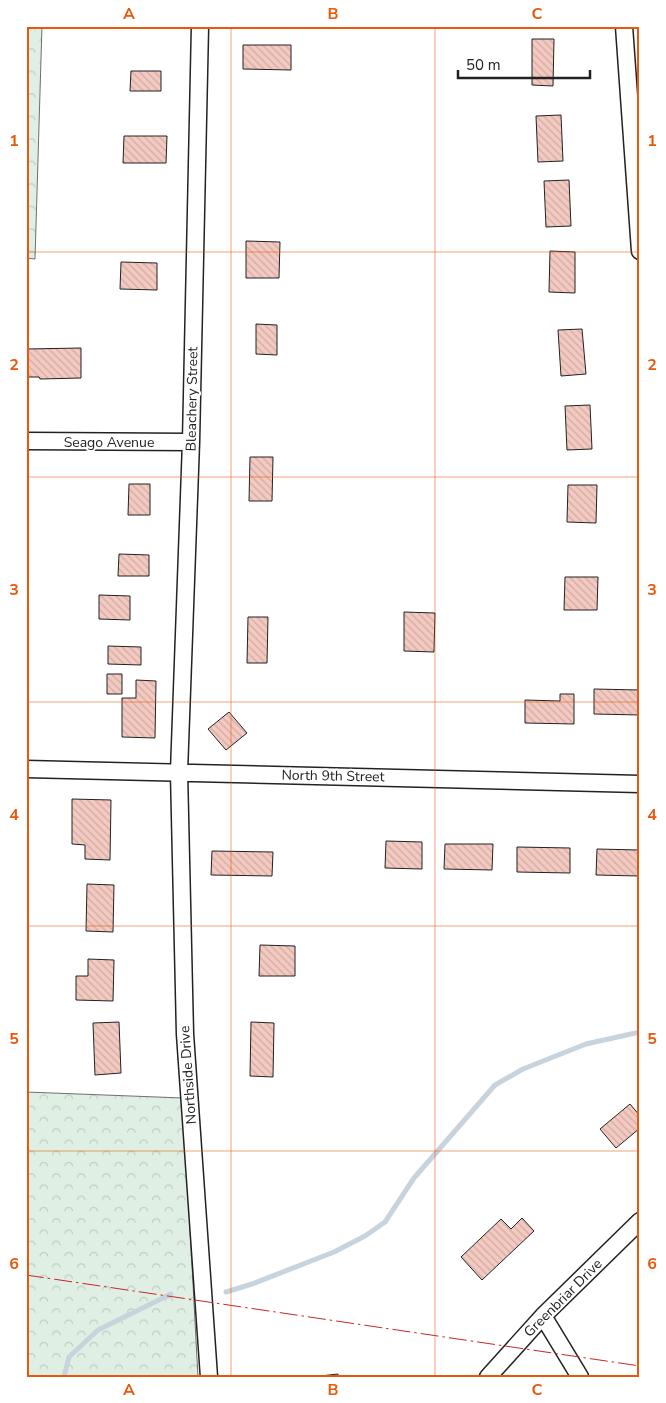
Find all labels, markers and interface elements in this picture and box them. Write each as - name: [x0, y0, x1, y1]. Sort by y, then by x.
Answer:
- text: A: [123, 3, 135, 25]
- text: B: [327, 3, 339, 25]
- text: C: [532, 3, 543, 25]
- scale bar: [458, 48, 591, 80]
- text: 50 m: [466, 55, 501, 75]
- text: 1: [9, 130, 19, 152]
- text: 1: [647, 130, 657, 152]
- street label: Bleachery Street: [182, 346, 202, 452]
- text: 2: [9, 354, 19, 376]
- text: 2: [647, 354, 657, 376]
- street label: Seago Avenue: [64, 433, 154, 452]
- text: 3: [9, 579, 19, 601]
- text: 3: [647, 579, 657, 601]
- street label: North 9th Street: [281, 766, 385, 786]
- text: 4: [9, 804, 19, 826]
- text: 4: [647, 804, 657, 826]
- street label: Northside Drive: [175, 1025, 201, 1125]
- text: 5: [9, 1028, 19, 1050]
- text: 5: [647, 1028, 657, 1050]
- text: 6: [9, 1253, 19, 1275]
- text: 6: [647, 1253, 657, 1275]
- street label: Greenbriar Drive: [520, 1255, 606, 1341]
- text: A: [123, 1379, 135, 1401]
- text: B: [327, 1379, 339, 1401]
- text: C: [532, 1379, 543, 1401]

